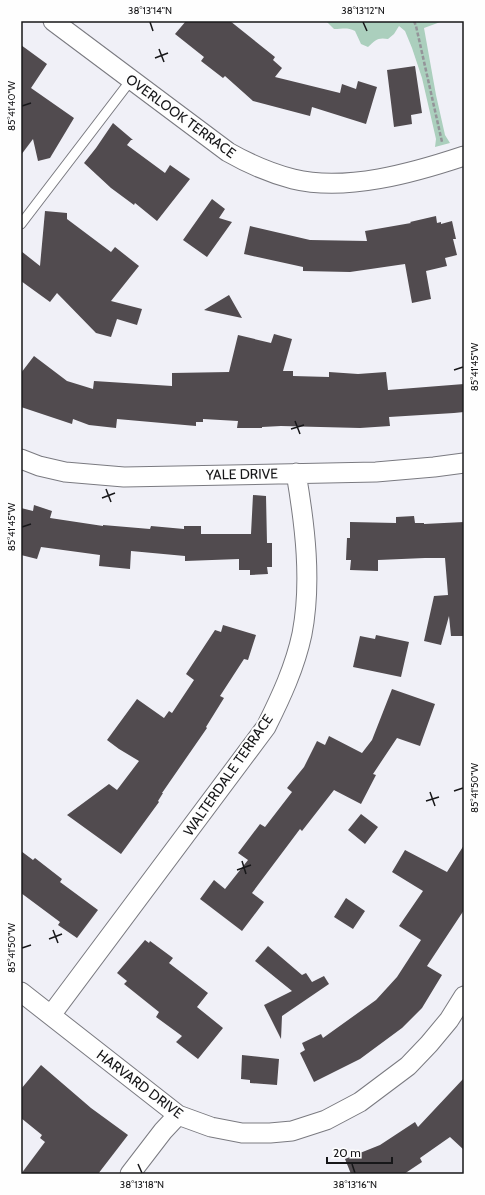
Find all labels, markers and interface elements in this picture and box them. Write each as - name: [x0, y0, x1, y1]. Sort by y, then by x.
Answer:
- text: 38°13'14"N: [128, 4, 172, 17]
- text: 38°13'12"N: [341, 4, 385, 17]
- street label: OVERLOOK TERRACE: [122, 70, 240, 162]
- text: 85°41'40"W: [5, 80, 18, 131]
- text: 85°41'45"W: [468, 342, 481, 391]
- street label: YALE DRIVE: [205, 464, 278, 484]
- text: 85°41'45"W: [5, 502, 18, 551]
- street label: WALTERDALE TERRACE: [179, 710, 277, 839]
- text: 85°41'50"W: [468, 762, 481, 813]
- text: 85°41'50"W: [5, 922, 18, 973]
- street label: HARVARD DRIVE: [93, 1046, 187, 1123]
- scale bar: [327, 1139, 392, 1165]
- text: 20 m: [333, 1145, 361, 1160]
- text: 38°13'18"N: [120, 1178, 164, 1191]
- text: 38°13'16"N: [333, 1178, 377, 1191]

